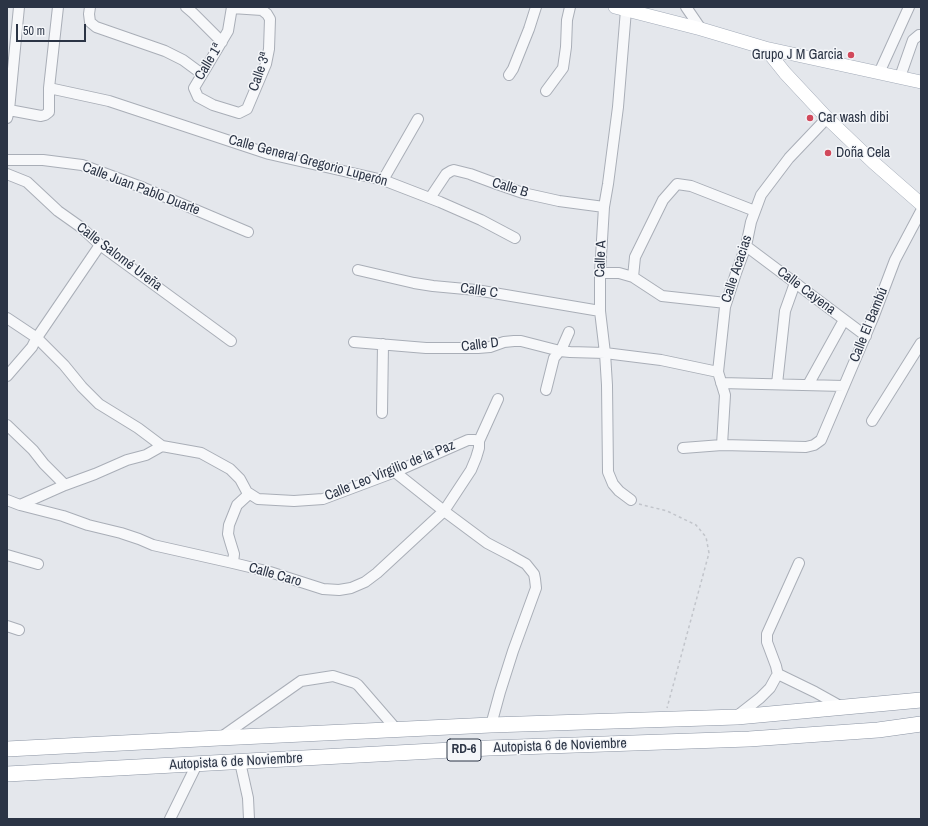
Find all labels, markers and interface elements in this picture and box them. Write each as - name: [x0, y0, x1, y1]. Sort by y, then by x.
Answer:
- scale bar: [18, 16, 88, 42]
- text: 50 m: [23, 23, 45, 39]
- street label: Calle 1ª: [192, 41, 226, 83]
- place label: Grupo J M Garcia: [752, 47, 843, 63]
- street label: Calle 3ª: [246, 50, 274, 94]
- marker: Grupo J M Garcia: [846, 50, 856, 60]
- place label: Car wash dibi: [818, 110, 889, 126]
- marker: Car wash dibi: [805, 113, 815, 123]
- street label: Calle General Gregorio Luperón: [227, 132, 389, 190]
- place label: Doña Cela: [836, 145, 890, 161]
- marker: Doña Cela: [823, 148, 833, 158]
- street label: Calle Juan Pablo Duarte: [80, 159, 202, 219]
- street label: Calle B: [490, 175, 530, 201]
- street label: Calle Salomé Ureña: [73, 219, 165, 295]
- street label: Calle Acacias: [718, 233, 756, 305]
- street label: Calle A: [592, 240, 610, 278]
- street label: Calle Cayena: [773, 264, 839, 318]
- street label: Calle C: [459, 280, 499, 302]
- street label: Calle El Bambú: [846, 285, 892, 365]
- street label: Calle D: [460, 334, 500, 356]
- street label: Calle Leo Virgilio de la Paz: [322, 437, 458, 505]
- street label: Calle Caro: [247, 559, 303, 591]
- street label: Autopista 6 de Noviembre: [493, 735, 627, 757]
- road number: RD-6: [447, 739, 481, 761]
- street label: Autopista 6 de Noviembre: [169, 750, 303, 774]

